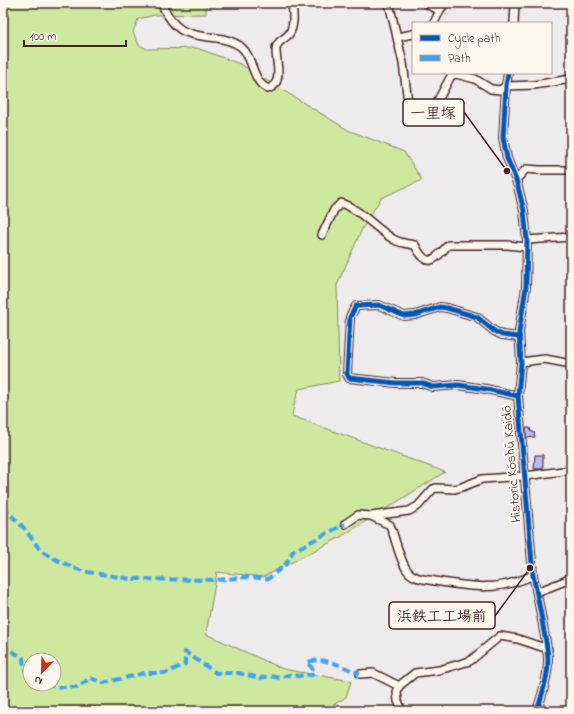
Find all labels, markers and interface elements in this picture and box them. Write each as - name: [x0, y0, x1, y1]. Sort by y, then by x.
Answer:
- scale bar: [24, 22, 126, 48]
- legend: [412, 22, 552, 74]
- text: 100 m: [30, 28, 57, 46]
- text: Cycle path: [448, 30, 500, 49]
- text: Path: [448, 50, 471, 68]
- callout: 一里塚: [403, 99, 464, 126]
- text: 一里塚: [410, 103, 456, 125]
- street label: Historic Kōshū Kaidō: [496, 404, 528, 524]
- callout: 浜鉄工工場前: [389, 602, 495, 629]
- text: 浜鉄工工場前: [397, 606, 487, 628]
- north arrow: [22, 652, 62, 692]
- text: N: [32, 671, 45, 689]

